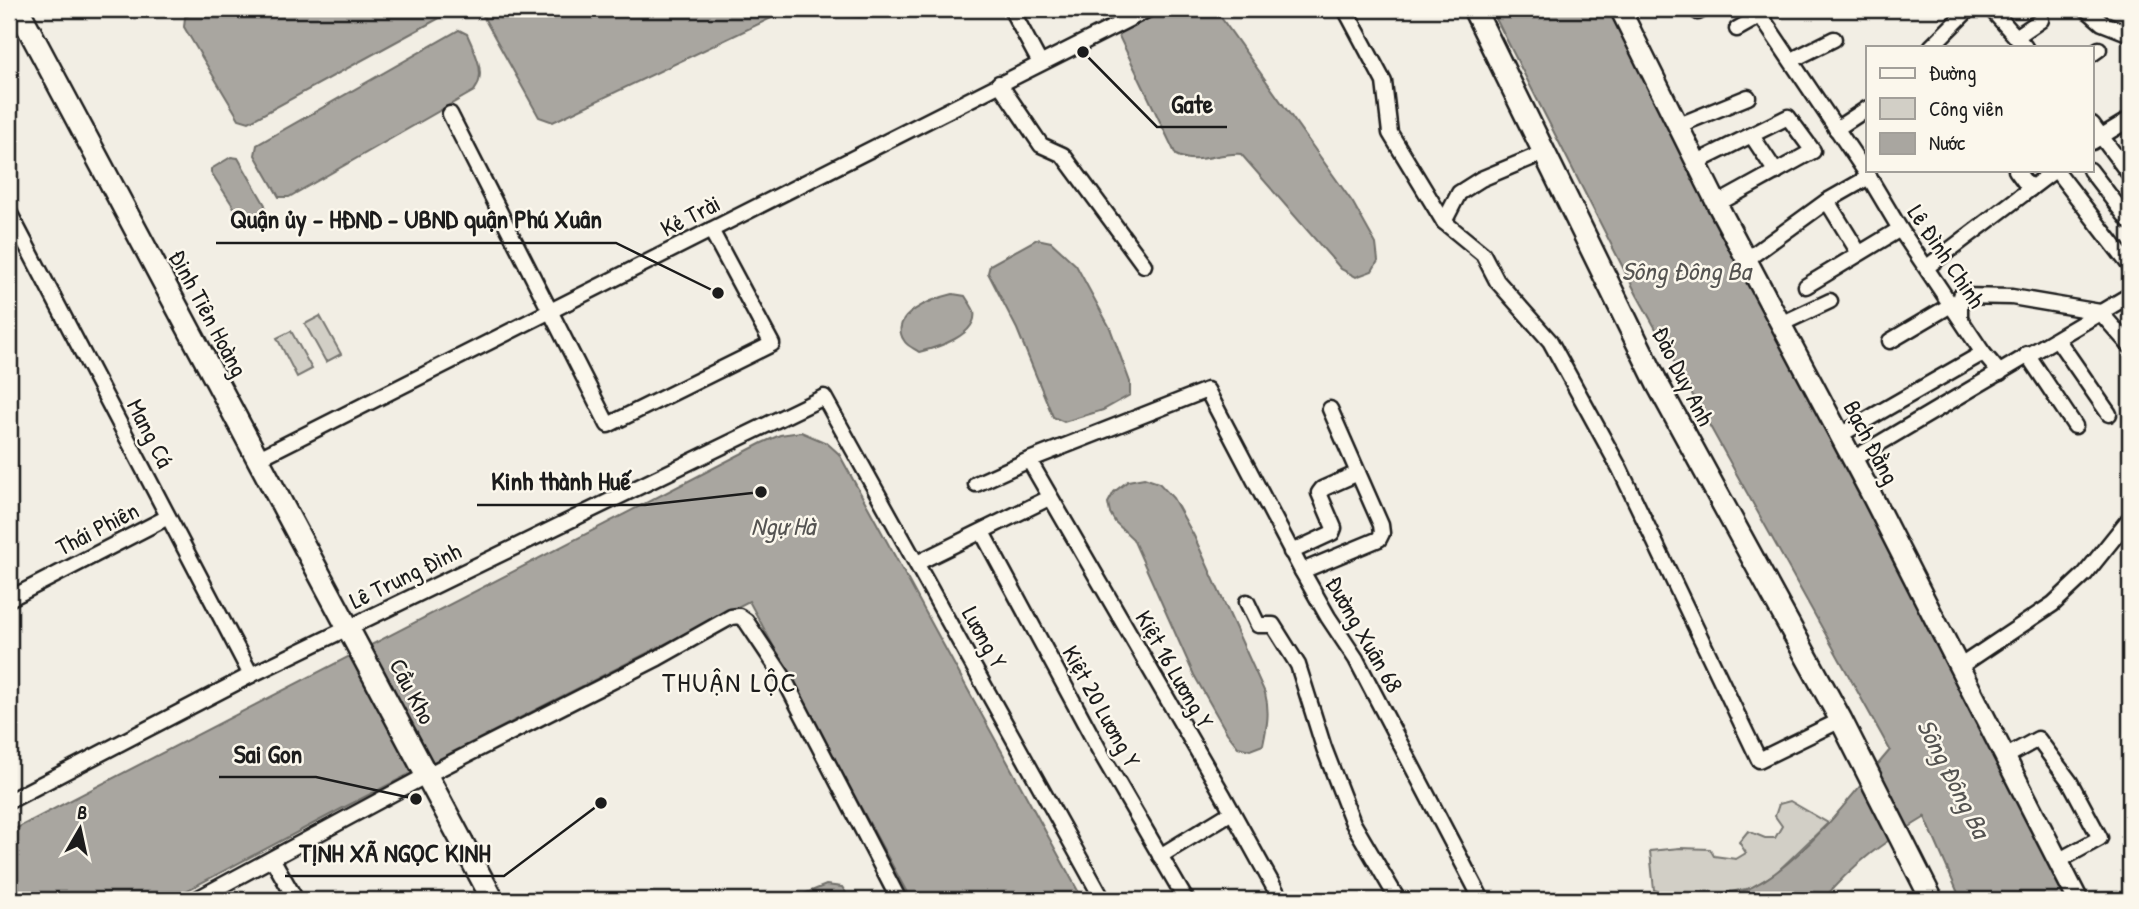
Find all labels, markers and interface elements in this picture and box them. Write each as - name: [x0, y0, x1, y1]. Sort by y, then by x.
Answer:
- legend: [1866, 46, 2094, 172]
- text: Đường: [1929, 58, 1976, 87]
- callout: Gate: [1157, 80, 1227, 127]
- text: Gate: [1171, 86, 1214, 121]
- text: Công viên: [1929, 94, 2004, 123]
- text: Nước: [1929, 128, 1966, 157]
- street label: Kẻ Trài: [655, 186, 725, 244]
- callout: Quận ủy - HĐND - UBND quận Phú Xuân: [216, 196, 616, 243]
- street label: Lê Đình Chinh: [1901, 198, 1993, 314]
- text: Quận ủy - HĐND - UBND quận Phú Xuân: [230, 201, 602, 237]
- street label: Đinh Tiên Hoàng: [162, 244, 256, 382]
- water label: Sông Đông Ba: [1621, 253, 1753, 289]
- street label: Đào Duy Anh: [1645, 321, 1723, 431]
- street label: Mang Cá: [120, 393, 182, 473]
- street label: Bạch Đằng: [1837, 394, 1907, 490]
- callout: Kinh thành Huế: [477, 458, 645, 505]
- text: Kinh thành Huế: [491, 463, 632, 498]
- street label: Thái Phiên: [50, 494, 144, 562]
- water label: Ngự Hà: [751, 508, 818, 544]
- street label: Lê Trung Đình: [344, 534, 466, 616]
- street label: Đường Xuân 68: [1319, 570, 1411, 698]
- street label: Lương Y: [955, 600, 1015, 674]
- street label: Kiệt 16 Lương Y: [1128, 604, 1222, 734]
- street label: Kiệt 20 Lương Y: [1055, 639, 1149, 773]
- street label: Cầu Kho: [382, 653, 444, 730]
- district label: THUẬN LỘC: [662, 663, 798, 701]
- water label: Sông Đông Ba: [1908, 713, 2000, 846]
- callout: Sai Gon: [219, 730, 316, 777]
- text: Sai Gon: [234, 736, 302, 771]
- north arrow: [46, 794, 116, 864]
- text: B: [76, 799, 90, 826]
- callout: TỊNH XÃ NGỌC KINH: [285, 829, 504, 876]
- text: TỊNH XÃ NGỌC KINH: [298, 835, 491, 870]

